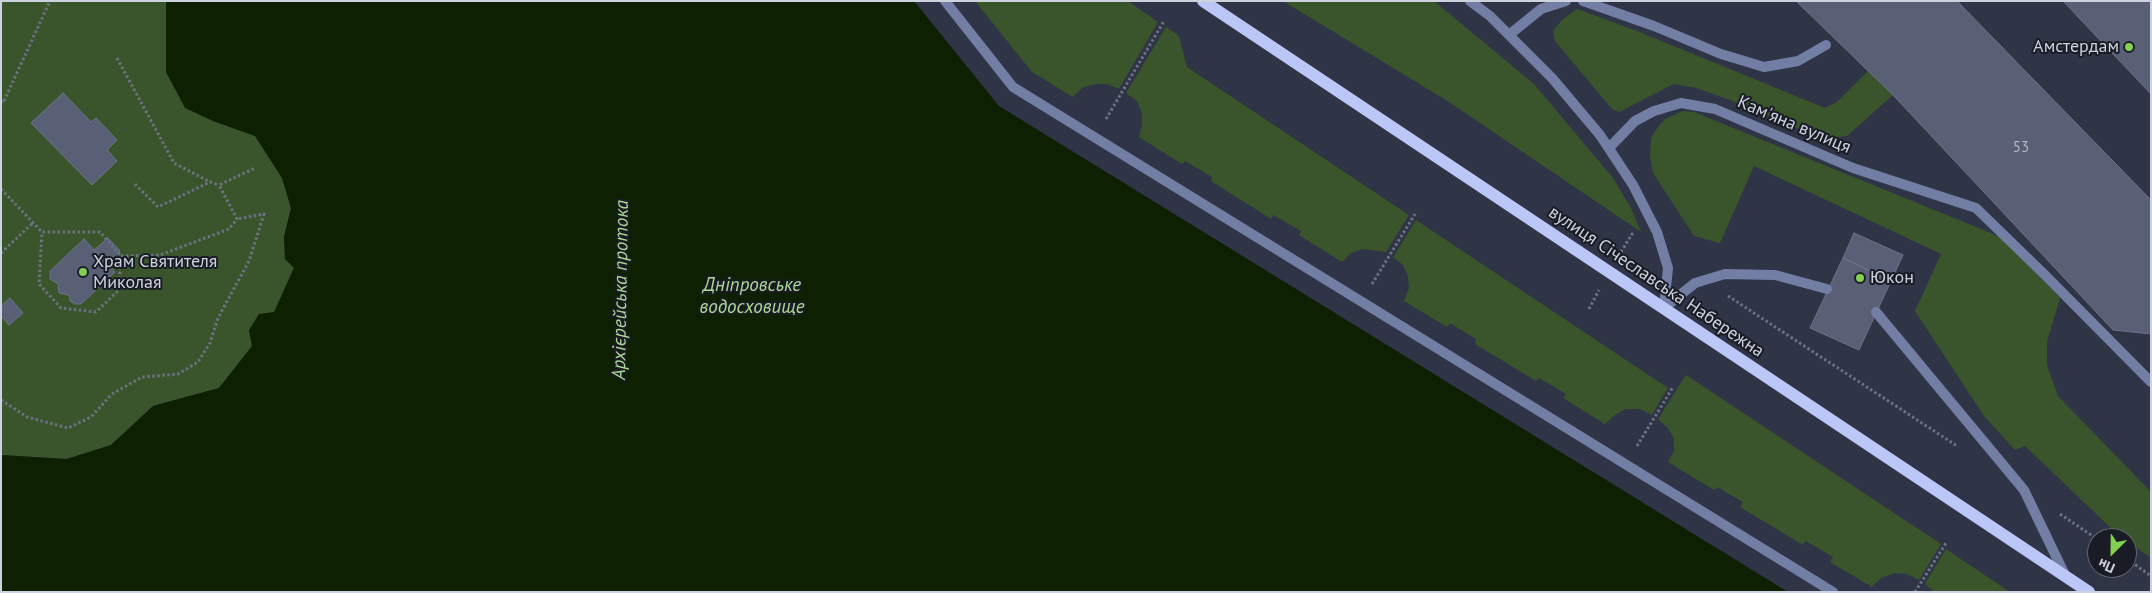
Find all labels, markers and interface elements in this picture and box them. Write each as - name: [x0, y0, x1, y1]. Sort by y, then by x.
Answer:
- place label: Амстердам: [2033, 36, 2119, 58]
- marker: Амстердам: [2123, 41, 2135, 53]
- street label: Кам'яна вулиця: [1734, 91, 1854, 159]
- house number: 53: [2013, 139, 2029, 157]
- water label: Архієрейська протока: [608, 200, 634, 380]
- street label: вулиця Січеславська Набережна: [1544, 202, 1768, 362]
- place label: Храм Святителя Миколая: [93, 251, 217, 294]
- marker: Храм Святителя Миколая: [77, 266, 89, 278]
- place label: Юкон: [1870, 267, 1914, 289]
- marker: Юкон: [1854, 272, 1866, 284]
- water label: Дніпровське водосховище: [700, 275, 804, 319]
- north arrow: [2087, 528, 2137, 578]
- text: Пн: [2095, 554, 2118, 577]

